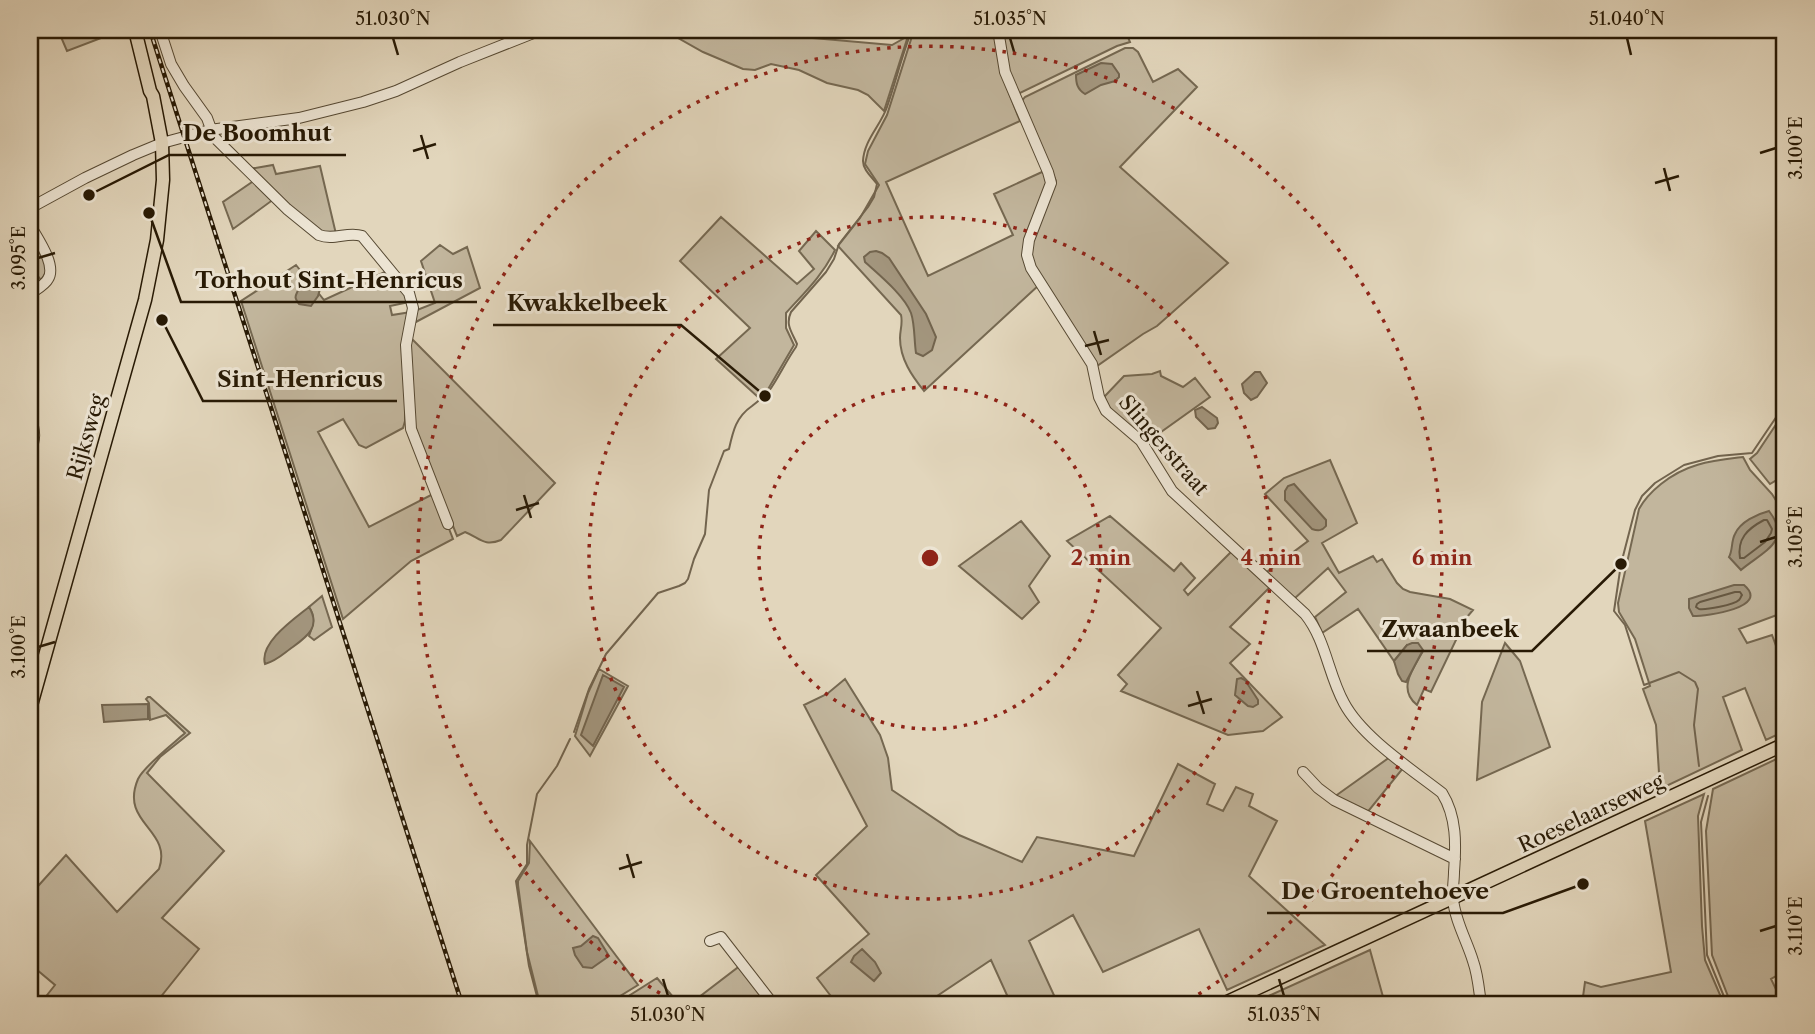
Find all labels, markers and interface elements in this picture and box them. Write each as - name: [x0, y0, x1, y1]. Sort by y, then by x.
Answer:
- text: 51.030°N: [355, 8, 431, 30]
- text: 51.035°N: [973, 8, 1047, 30]
- text: 51.040°N: [1589, 8, 1665, 30]
- callout: De Boomhut: [169, 111, 346, 155]
- text: 3.100°E: [1785, 116, 1807, 180]
- text: De Boomhut: [183, 119, 332, 147]
- text: 3.095°E: [8, 226, 30, 290]
- callout: Torhout Sint-Henricus: [181, 258, 477, 302]
- text: Torhout Sint-Henricus: [195, 266, 463, 294]
- callout: Kwakkelbeek: [493, 281, 681, 325]
- text: Kwakkelbeek: [507, 289, 668, 317]
- callout: Sint-Henricus: [203, 357, 397, 401]
- text: Sint-Henricus: [217, 365, 383, 393]
- street label: Rijksweg: [62, 390, 110, 483]
- street label: Slingerstraat: [1114, 390, 1215, 501]
- text: 3.105°E: [1785, 506, 1807, 568]
- text: 2 min: [1071, 545, 1132, 570]
- text: 4 min: [1241, 545, 1302, 570]
- text: 6 min: [1412, 545, 1473, 570]
- centre of rings: [918, 546, 942, 570]
- callout: Zwaanbeek: [1367, 607, 1532, 651]
- text: 3.100°E: [8, 615, 30, 679]
- text: Zwaanbeek: [1381, 615, 1519, 643]
- street label: Roeselaarseweg: [1514, 768, 1669, 858]
- callout: De Groentehoeve: [1267, 869, 1503, 913]
- text: De Groentehoeve: [1281, 877, 1489, 905]
- text: 3.110°E: [1785, 896, 1807, 956]
- text: 51.030°N: [630, 1004, 706, 1026]
- text: 51.035°N: [1247, 1004, 1321, 1026]

